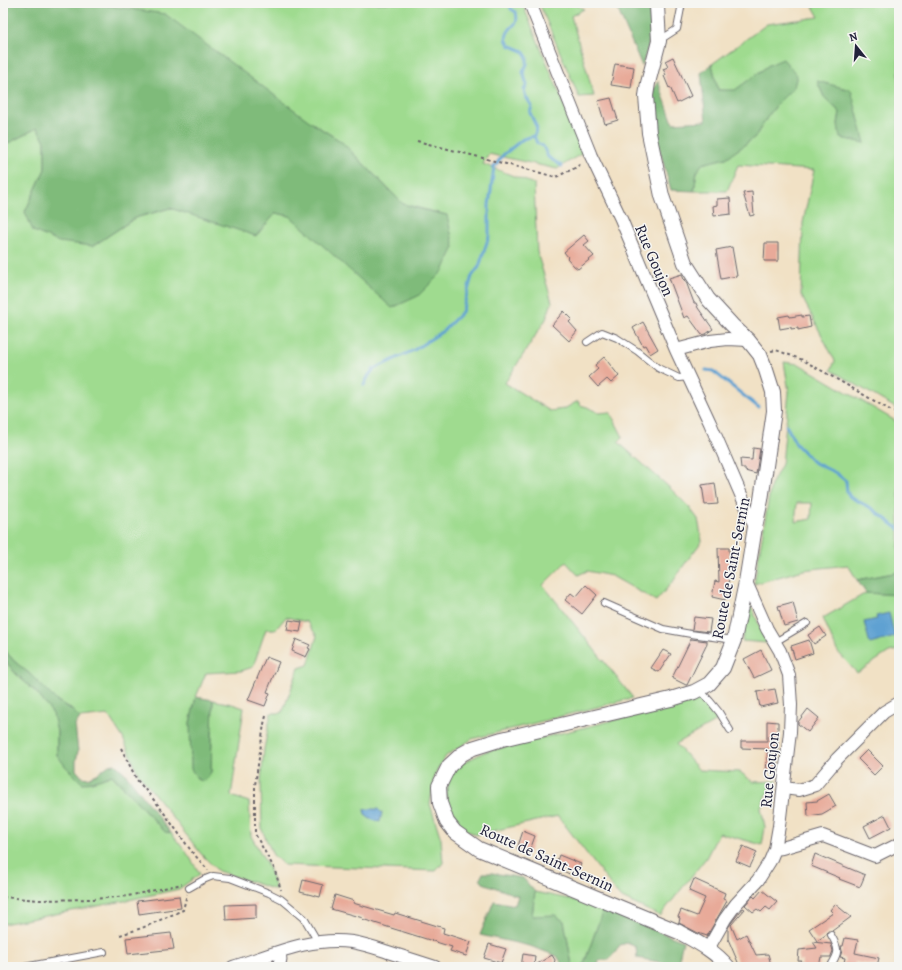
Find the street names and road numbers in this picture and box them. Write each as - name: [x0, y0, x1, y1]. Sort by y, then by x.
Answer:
- street label: Rue Goujon: [629, 221, 679, 300]
- street label: Route de Saint-Sernin: [706, 495, 756, 641]
- street label: Rue Goujon: [755, 731, 785, 809]
- street label: Route de Saint-Sernin: [476, 819, 617, 897]

